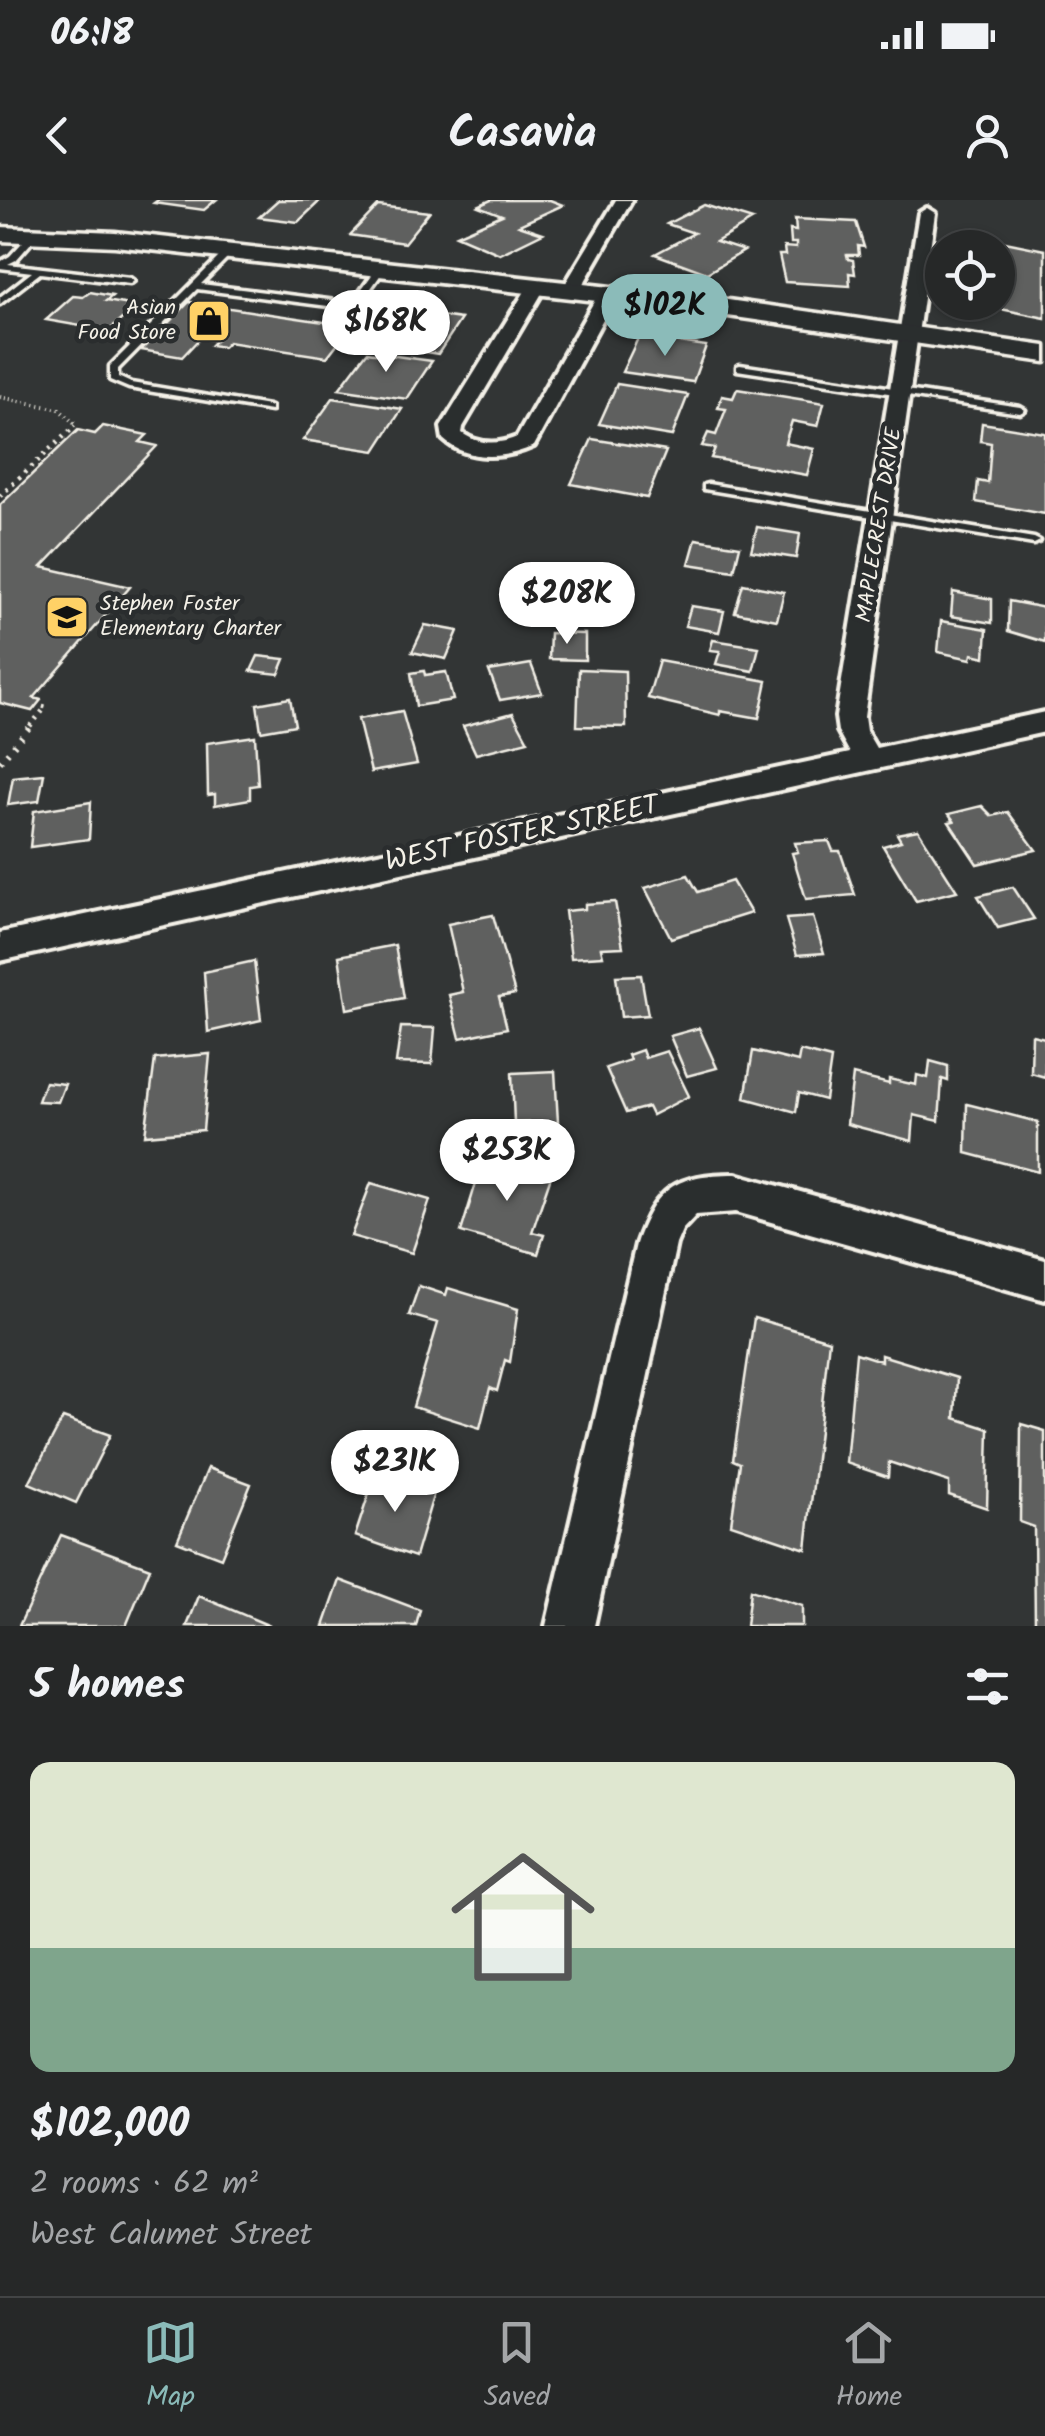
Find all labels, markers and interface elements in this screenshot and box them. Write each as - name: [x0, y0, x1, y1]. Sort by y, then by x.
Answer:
- text: 06:18: [50, 5, 133, 65]
- text: Casavia: [448, 99, 597, 171]
- icon: back: [30, 108, 85, 163]
- icon: person: [960, 108, 1015, 163]
- map controls: [925, 230, 1015, 320]
- button: locate: [925, 230, 1015, 320]
- pin: $102K: [595, 274, 735, 359]
- text: $102K: [624, 281, 706, 332]
- pin: $168K: [316, 290, 456, 375]
- place label: Asian Food Store: [77, 291, 176, 351]
- text: $168K: [344, 297, 428, 348]
- shop icon: Asian Food Store: [186, 298, 232, 344]
- street label: MAPLECREST DRIVE: [847, 424, 913, 625]
- pin: $208K: [497, 562, 637, 647]
- text: $208K: [521, 569, 613, 620]
- place label: Stephen Foster Elementary Charter: [100, 587, 283, 647]
- school or university icon: Stephen Foster Elementary Charter: [44, 594, 90, 640]
- street label: WEST FOSTER STREET: [381, 783, 665, 885]
- pin: $253K: [437, 1119, 577, 1204]
- text: $253K: [462, 1126, 552, 1177]
- pin: $231K: [325, 1430, 465, 1515]
- text: $231K: [353, 1437, 437, 1488]
- text: 5 homes: [30, 1653, 185, 1720]
- icon: filters: [960, 1659, 1015, 1714]
- icon: home: [433, 1827, 613, 2007]
- text: $102,000: [30, 2092, 189, 2159]
- text: 2 rooms · 62 m²: [30, 2159, 258, 2210]
- text: West Calumet Street: [30, 2210, 312, 2261]
- tab: Map: [143, 2315, 198, 2420]
- tab: Saved: [484, 2315, 550, 2420]
- tab: Home: [836, 2315, 902, 2420]

